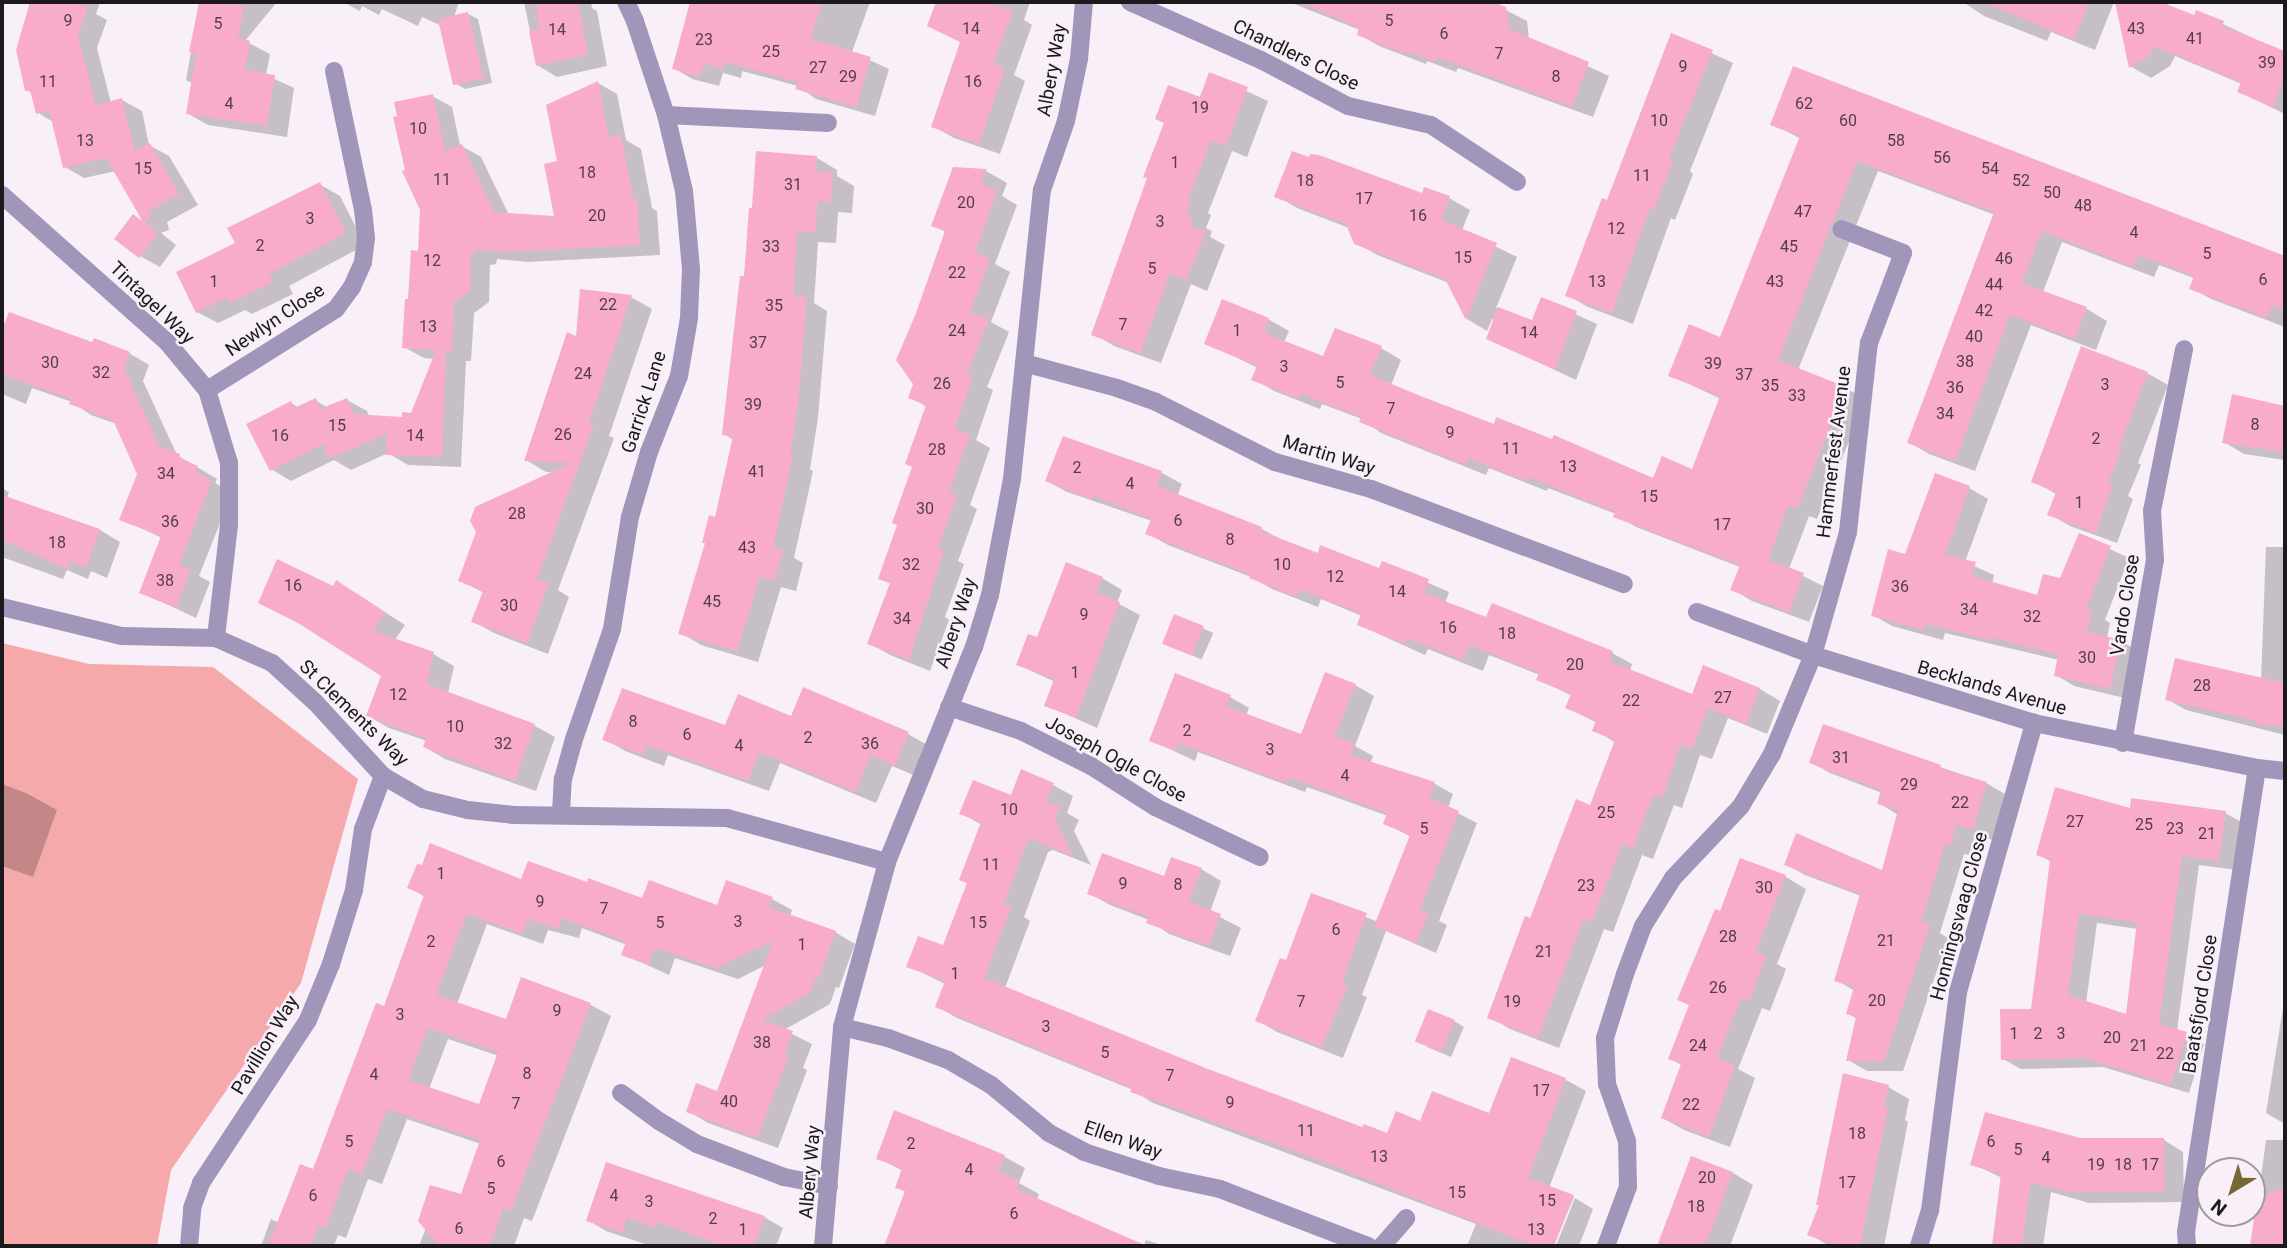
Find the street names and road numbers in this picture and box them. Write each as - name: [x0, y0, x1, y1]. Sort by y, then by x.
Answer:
- street label: Chandlers Close: [1229, 15, 1363, 95]
- street label: Albery Way: [1033, 22, 1071, 118]
- street label: Tintagel Way: [105, 257, 199, 349]
- street label: Newlyn Close: [221, 279, 329, 361]
- street label: Garrick Lane: [617, 348, 671, 456]
- street label: Hammerfest Avenue: [1812, 365, 1856, 539]
- street label: Martin Way: [1280, 430, 1378, 480]
- street label: Vardo Close: [2106, 553, 2144, 657]
- street label: Albery Way: [931, 575, 981, 671]
- street label: St Clements Way: [295, 655, 413, 771]
- street label: Becklands Avenue: [1915, 656, 2069, 720]
- street label: Joseph Ogle Close: [1041, 711, 1191, 807]
- street label: Honningsvaag Close: [1925, 829, 1993, 1003]
- street label: Baatsfjord Close: [2178, 933, 2222, 1075]
- street label: Pavillion Way: [227, 991, 303, 1099]
- street label: Ellen Way: [1081, 1116, 1165, 1164]
- street label: Albery Way: [795, 1124, 825, 1220]

